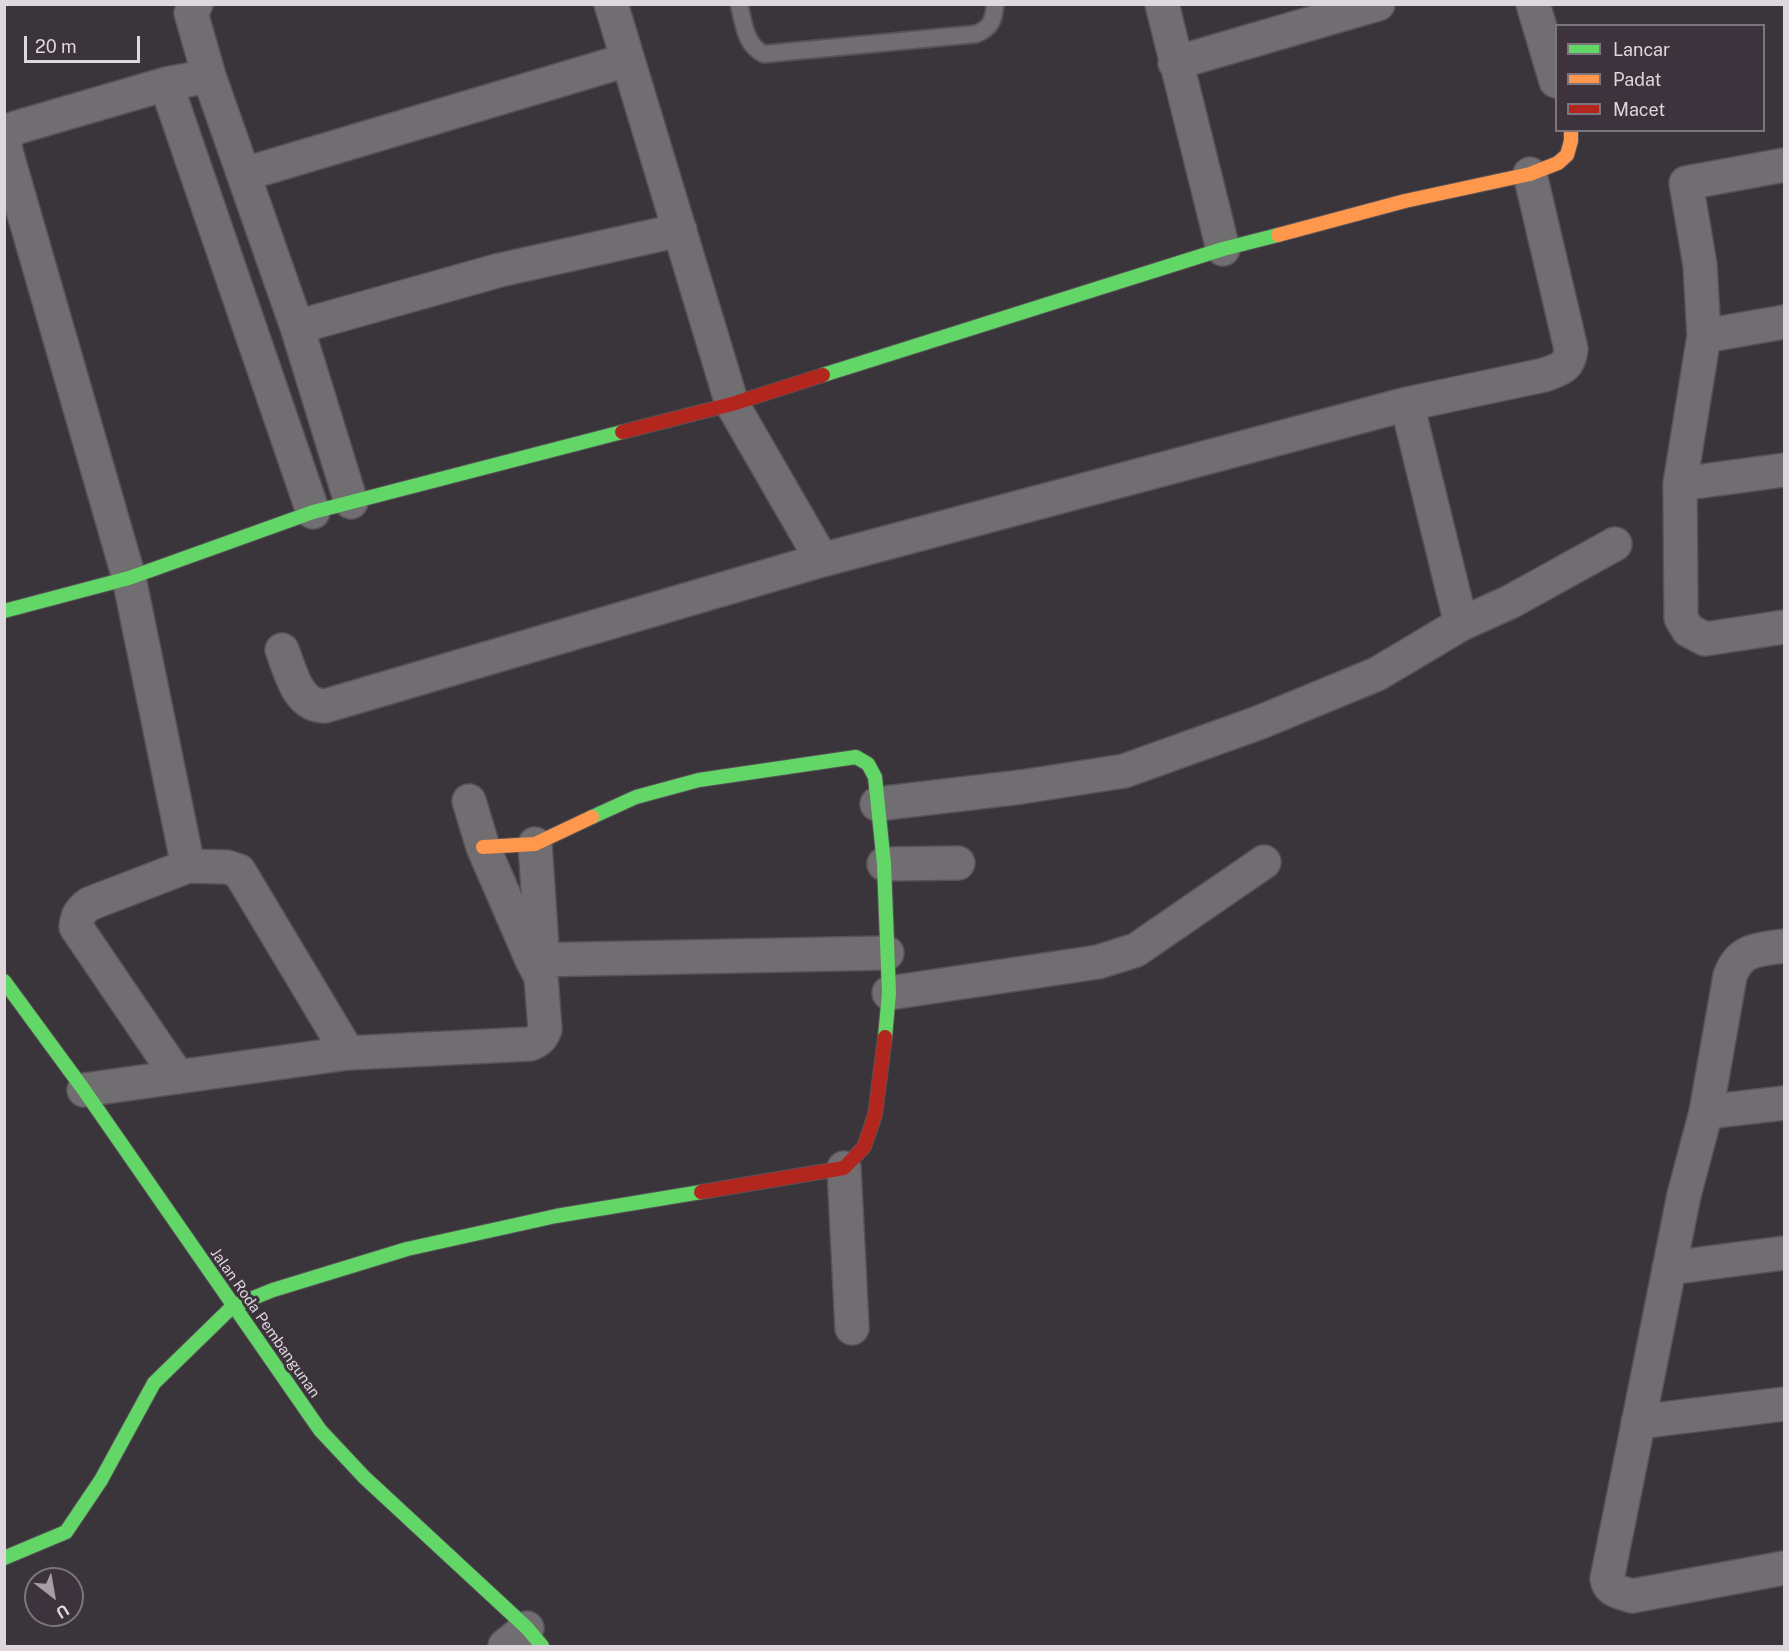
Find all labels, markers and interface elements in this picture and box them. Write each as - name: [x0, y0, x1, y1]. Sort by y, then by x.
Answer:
- scale bar: [27, 24, 142, 62]
- legend: [1555, 24, 1765, 132]
- text: 20 m: [35, 36, 77, 57]
- text: Lancar: [1613, 39, 1670, 60]
- text: Padat: [1613, 69, 1662, 90]
- text: Macet: [1613, 99, 1665, 120]
- street label: Jalan Roda Pembangunan: [206, 1245, 324, 1401]
- north arrow: [24, 1567, 84, 1627]
- text: U: [53, 1600, 72, 1622]

